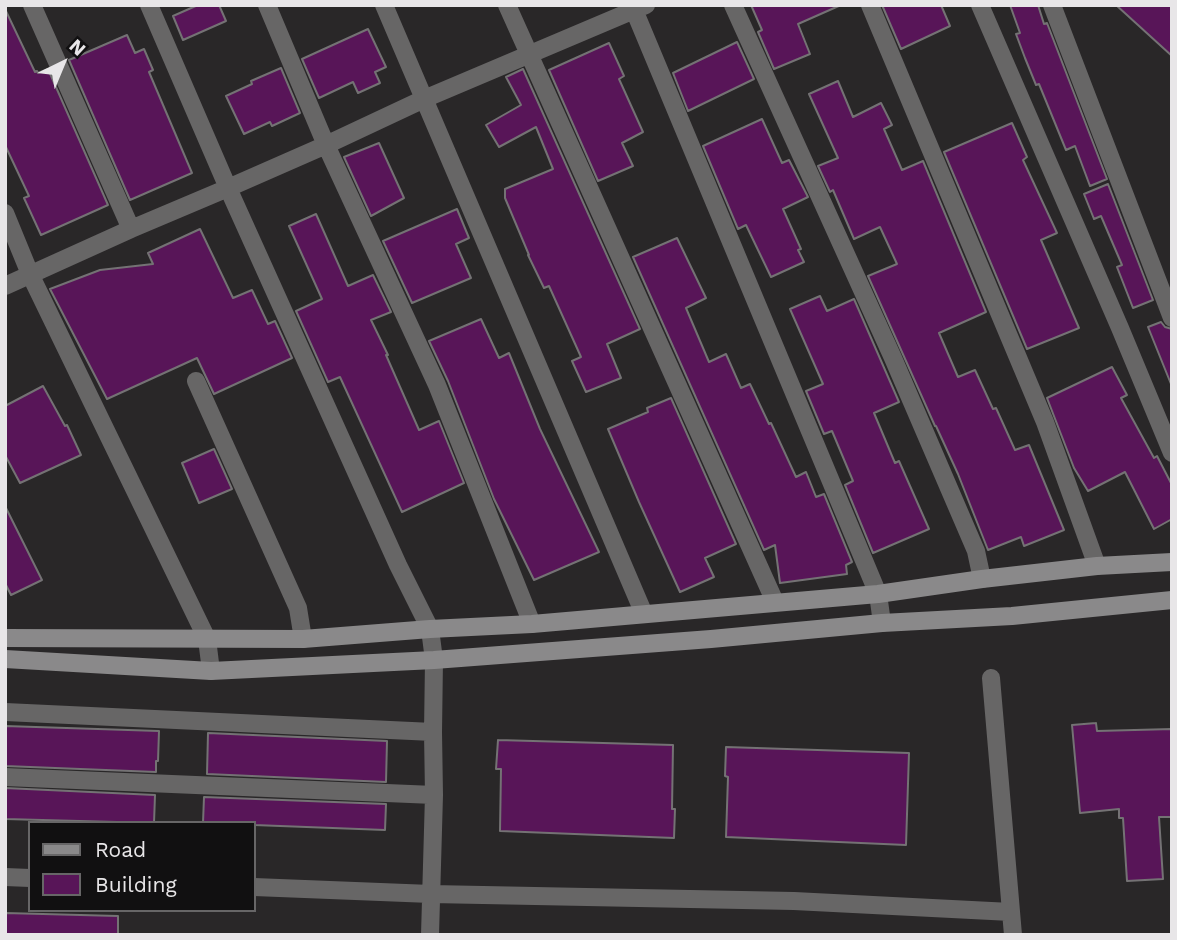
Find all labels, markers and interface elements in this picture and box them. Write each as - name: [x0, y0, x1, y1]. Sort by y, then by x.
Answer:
- north arrow: [28, 28, 98, 98]
- text: N: [65, 34, 91, 60]
- legend: [28, 821, 256, 912]
- text: Road: [95, 837, 146, 862]
- text: Building: [95, 872, 177, 897]

